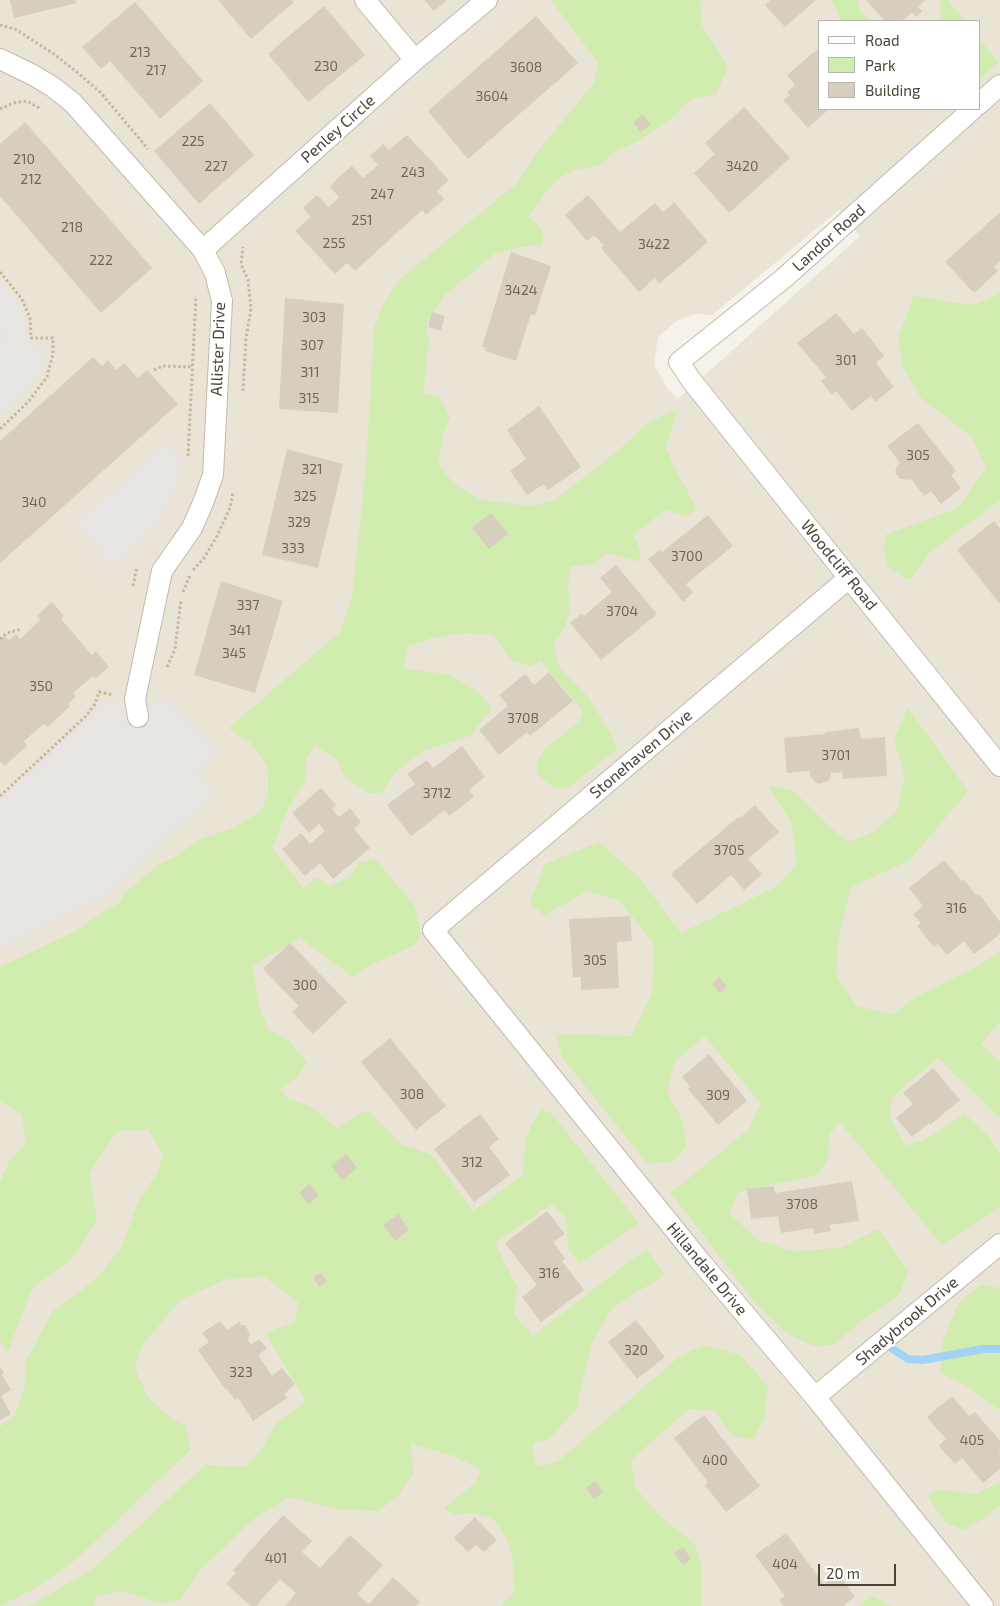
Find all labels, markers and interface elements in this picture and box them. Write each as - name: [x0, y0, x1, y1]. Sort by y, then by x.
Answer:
- legend: [818, 20, 980, 110]
- text: Road: [865, 31, 900, 49]
- house number: 213: [129, 44, 151, 60]
- text: Park: [865, 56, 896, 74]
- house number: 230: [314, 58, 338, 74]
- house number: 3608: [510, 59, 542, 75]
- house number: 217: [146, 62, 166, 78]
- text: Building: [865, 81, 920, 99]
- house number: 3604: [476, 88, 508, 104]
- street label: Penley Circle: [297, 91, 379, 167]
- house number: 225: [181, 133, 205, 149]
- house number: 210: [13, 151, 35, 167]
- house number: 227: [205, 158, 227, 174]
- house number: 3420: [726, 158, 758, 174]
- house number: 243: [401, 164, 425, 180]
- house number: 212: [20, 171, 42, 187]
- house number: 247: [370, 186, 394, 202]
- street label: Landor Road: [789, 200, 869, 276]
- house number: 251: [352, 212, 372, 228]
- house number: 218: [61, 219, 83, 235]
- house number: 255: [323, 235, 345, 251]
- house number: 3422: [638, 236, 670, 252]
- house number: 222: [89, 252, 113, 268]
- house number: 3424: [505, 282, 537, 298]
- street label: Allister Drive: [207, 302, 229, 396]
- house number: 303: [302, 309, 326, 325]
- house number: 307: [300, 337, 324, 353]
- house number: 301: [835, 352, 857, 368]
- house number: 311: [301, 364, 319, 380]
- house number: 315: [299, 390, 319, 406]
- house number: 305: [906, 447, 930, 463]
- house number: 321: [301, 461, 323, 477]
- house number: 325: [293, 488, 317, 504]
- house number: 340: [22, 494, 46, 510]
- house number: 329: [287, 514, 311, 530]
- street label: Woodcliff Road: [797, 516, 881, 614]
- house number: 333: [281, 540, 305, 556]
- house number: 3700: [671, 548, 703, 564]
- house number: 337: [237, 597, 259, 613]
- house number: 3704: [606, 603, 638, 619]
- house number: 341: [229, 622, 251, 638]
- house number: 345: [222, 645, 246, 661]
- house number: 350: [29, 678, 53, 694]
- street label: Stonehaven Drive: [586, 706, 696, 802]
- house number: 3708: [507, 710, 539, 726]
- house number: 3701: [822, 747, 850, 763]
- house number: 3712: [423, 785, 451, 801]
- house number: 3705: [714, 842, 744, 858]
- house number: 316: [945, 900, 967, 916]
- house number: 305: [583, 952, 607, 968]
- house number: 300: [293, 977, 317, 993]
- house number: 308: [400, 1086, 424, 1102]
- house number: 309: [706, 1087, 730, 1103]
- house number: 312: [461, 1154, 483, 1170]
- house number: 3708: [786, 1196, 818, 1212]
- street label: Hillandale Drive: [663, 1219, 751, 1319]
- house number: 316: [538, 1265, 560, 1281]
- street label: Shadybrook Drive: [852, 1273, 962, 1369]
- house number: 320: [624, 1342, 648, 1358]
- house number: 323: [229, 1364, 253, 1380]
- house number: 405: [960, 1432, 984, 1448]
- house number: 400: [702, 1452, 728, 1468]
- house number: 401: [265, 1550, 287, 1566]
- scale bar: [820, 1554, 898, 1586]
- house number: 404: [772, 1556, 798, 1572]
- text: 20 m: [826, 1564, 860, 1582]

